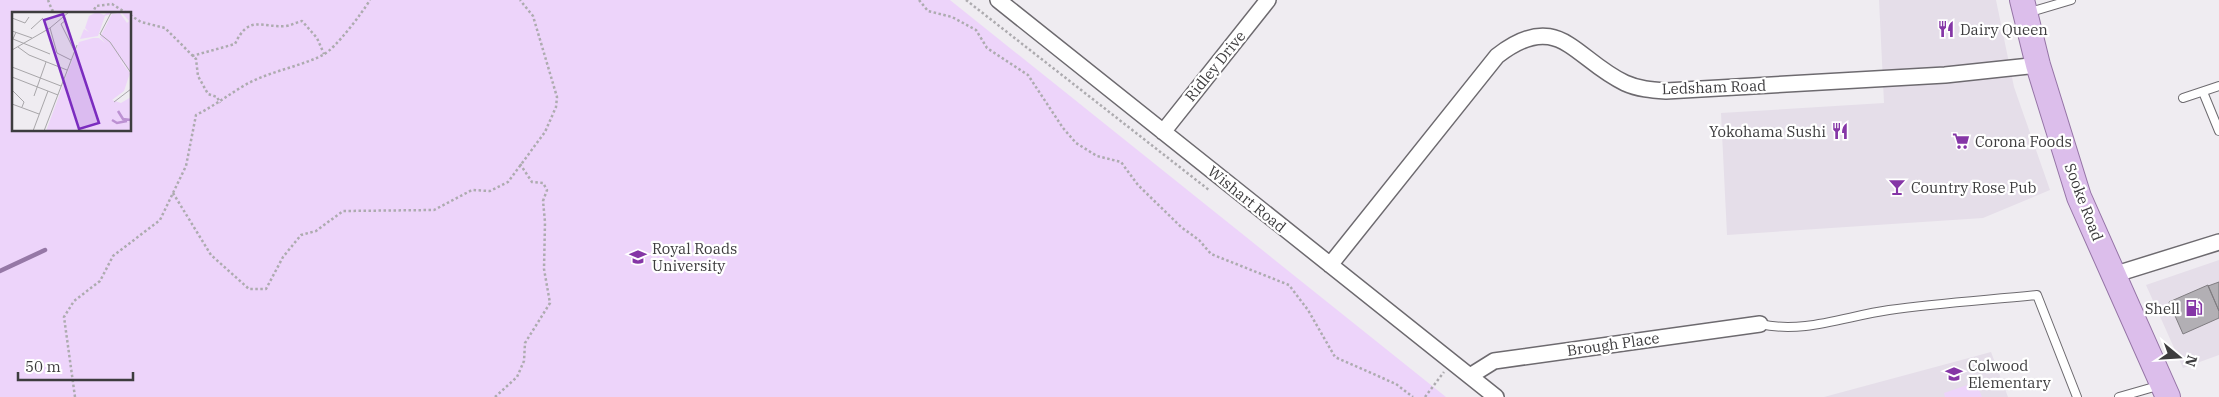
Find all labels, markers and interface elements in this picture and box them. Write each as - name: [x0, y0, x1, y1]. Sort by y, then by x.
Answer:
- inset map: [12, 12, 131, 131]
- restaurant icon: Dairy Queen: [1936, 19, 1956, 39]
- place label: Dairy Queen: [1960, 20, 2048, 39]
- street label: Ridley Drive: [1181, 27, 1249, 105]
- street label: Ledsham Road: [1661, 76, 1767, 98]
- restaurant icon: Yokohama Sushi: [1830, 121, 1850, 141]
- place label: Yokohama Sushi: [1709, 122, 1826, 141]
- supermarket icon: Corona Foods: [1951, 131, 1971, 151]
- place label: Corona Foods: [1975, 132, 2072, 151]
- street label: Sooke Road: [2060, 160, 2108, 244]
- street label: Wishart Road: [1204, 162, 1290, 236]
- bar icon: Country Rose Pub: [1887, 177, 1907, 197]
- place label: Country Rose Pub: [1911, 178, 2037, 197]
- place label: Royal Roads University: [652, 239, 737, 275]
- school or university icon: Royal Roads University: [628, 247, 648, 267]
- fuel station icon: Shell: [2184, 298, 2204, 318]
- place label: Shell: [2145, 299, 2180, 318]
- street label: Brough Place: [1566, 328, 1660, 360]
- north arrow: [2154, 332, 2204, 382]
- scale bar: [18, 350, 132, 382]
- text: N: [2181, 353, 2202, 369]
- place label: Colwood Elementary: [1968, 356, 2051, 392]
- text: 50 m: [25, 357, 61, 376]
- school or university icon: Colwood Elementary: [1944, 364, 1964, 384]

